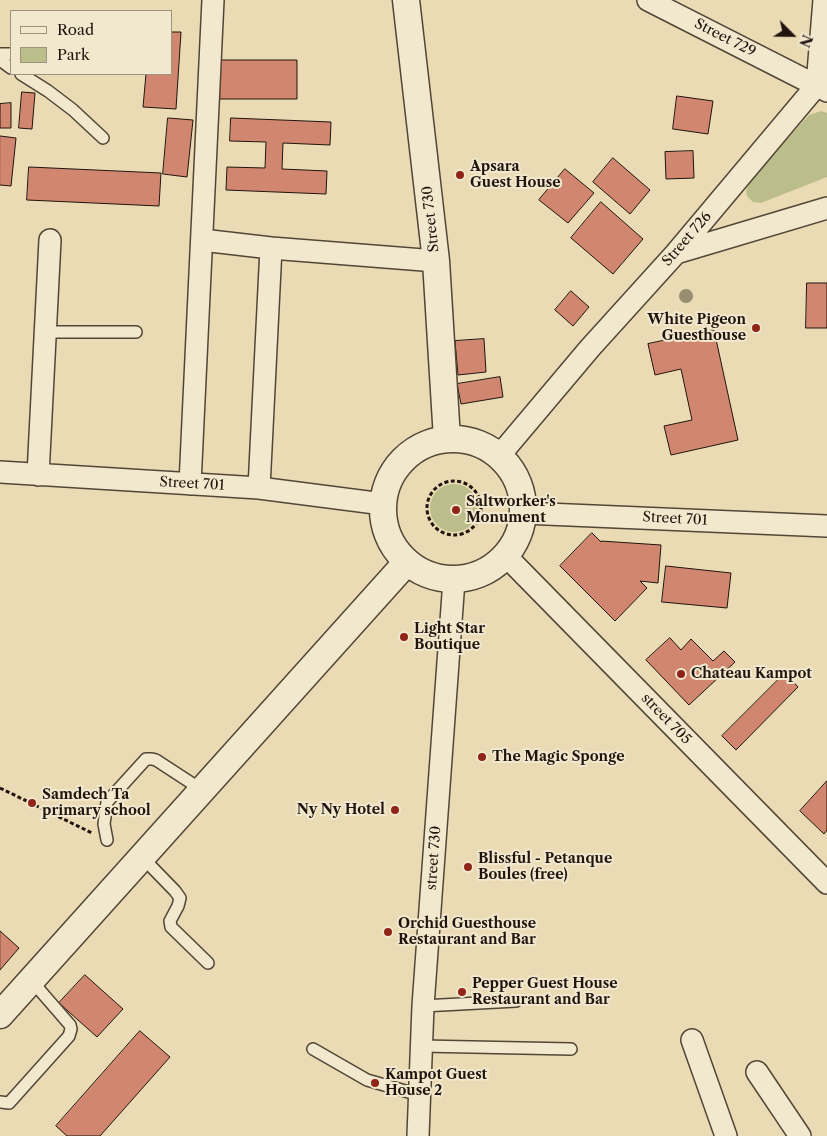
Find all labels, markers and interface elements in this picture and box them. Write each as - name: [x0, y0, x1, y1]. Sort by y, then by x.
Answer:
- legend: [10, 10, 172, 75]
- north arrow: [767, 10, 817, 60]
- street label: Street 729: [692, 15, 758, 61]
- text: Road: [57, 20, 94, 39]
- text: N: [795, 32, 816, 50]
- text: Park: [57, 45, 90, 64]
- place label: Apsara Guest House: [470, 159, 561, 192]
- marker: Apsara Guest House: [454, 169, 466, 181]
- street label: Street 730: [419, 185, 443, 253]
- street label: Street 726: [659, 208, 715, 270]
- place label: White Pigeon Guesthouse: [647, 312, 746, 344]
- marker: White Pigeon Guesthouse: [750, 322, 762, 334]
- street label: Street 701: [159, 474, 225, 494]
- place label: Saltworker's Monument: [466, 494, 556, 526]
- marker: Saltworker's Monument: [450, 504, 462, 516]
- street label: Street 701: [642, 509, 708, 529]
- place label: Light Star Boutique: [414, 621, 485, 654]
- marker: Light Star Boutique: [398, 631, 410, 643]
- place label: Chateau Kampot: [691, 666, 812, 682]
- marker: Chateau Kampot: [675, 668, 687, 680]
- street label: street 705: [638, 690, 694, 748]
- place label: The Magic Sponge: [492, 749, 625, 765]
- marker: The Magic Sponge: [476, 751, 488, 763]
- place label: Samdech Ta primary school: [42, 787, 151, 820]
- marker: Samdech Ta primary school: [26, 797, 38, 809]
- place label: Ny Ny Hotel: [297, 802, 385, 818]
- marker: Ny Ny Hotel: [389, 804, 401, 816]
- street label: street 730: [423, 825, 445, 891]
- place label: Blissful - Petanque Boules (free): [478, 851, 612, 884]
- marker: Blissful - Petanque Boules (free): [462, 861, 474, 873]
- place label: Orchid Guesthouse Restaurant and Bar: [398, 916, 536, 949]
- marker: Orchid Guesthouse Restaurant and Bar: [382, 926, 394, 938]
- place label: Pepper Guest House Restaurant and Bar: [472, 976, 618, 1009]
- marker: Pepper Guest House Restaurant and Bar: [456, 986, 468, 998]
- place label: Kampot Guest House 2: [385, 1067, 487, 1100]
- marker: Kampot Guest House 2: [369, 1077, 381, 1089]

